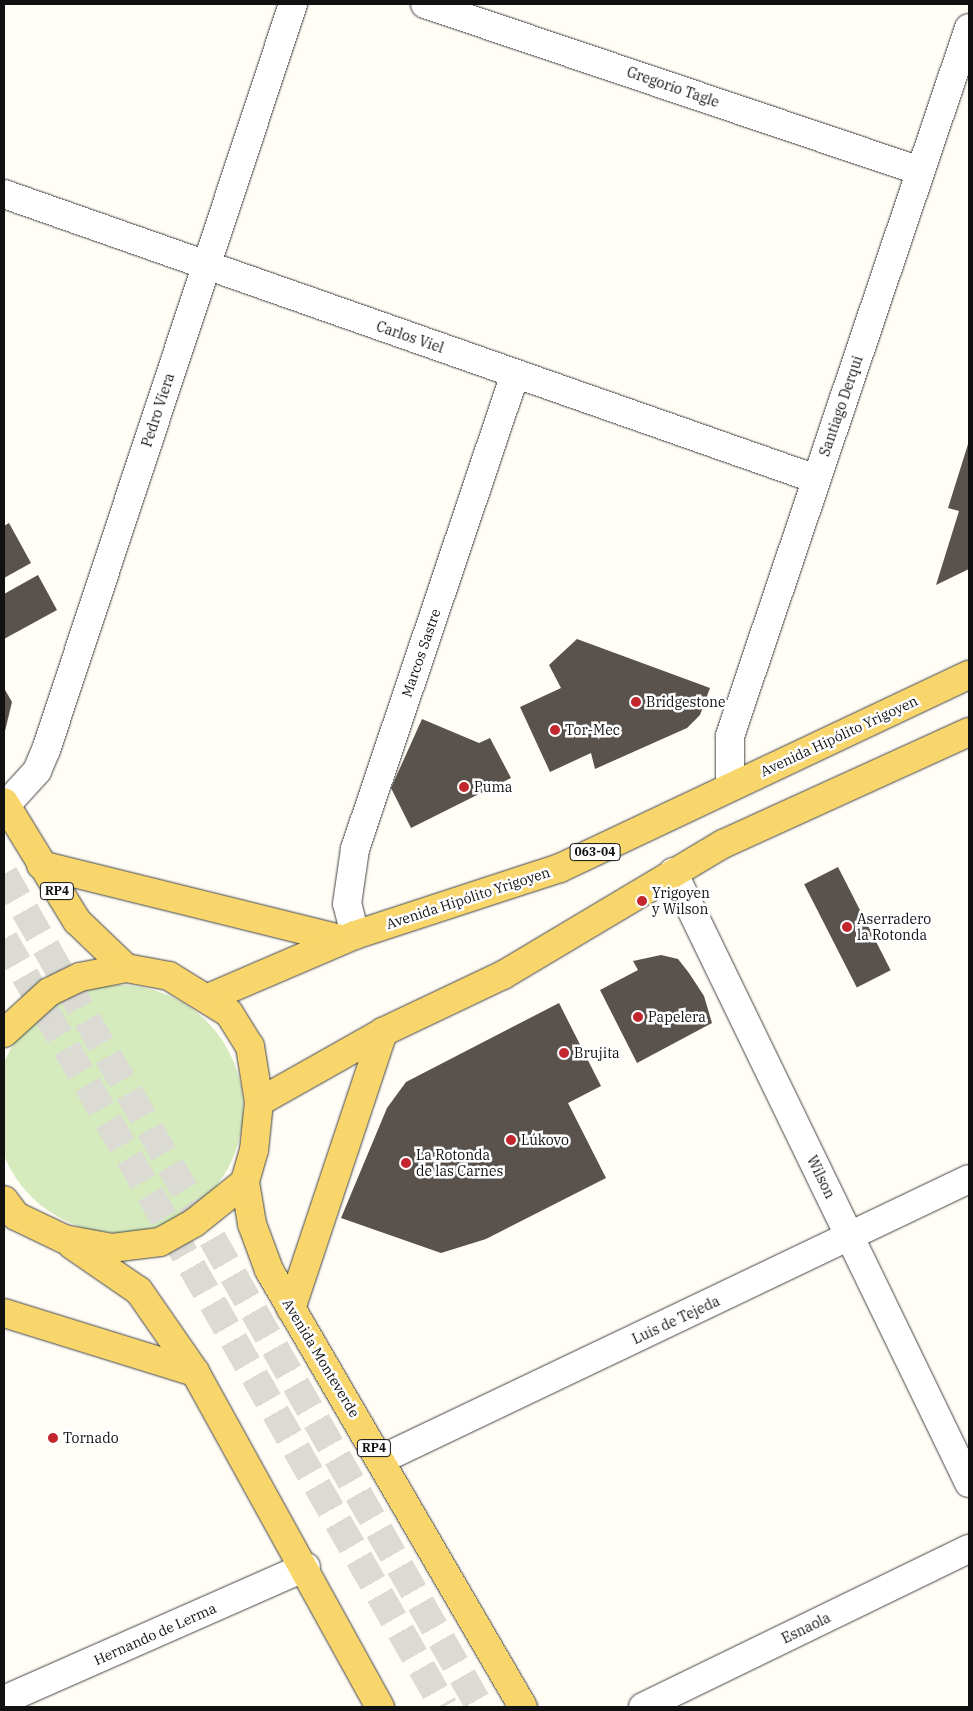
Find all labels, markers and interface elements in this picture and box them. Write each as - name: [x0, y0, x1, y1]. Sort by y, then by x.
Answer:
- street label: Gregorio Tagle: [625, 63, 721, 111]
- street label: Carlos Viel: [374, 318, 446, 356]
- street label: Santiago Derqui: [816, 353, 866, 459]
- street label: Pedro Viera: [138, 371, 178, 449]
- street label: Marcos Sastre: [398, 607, 444, 699]
- street label: Avenida Hipólito Yrigoyen: [758, 692, 920, 780]
- place label: Bridgestone: [646, 694, 726, 710]
- marker: Bridgestone: [630, 696, 642, 708]
- place label: Tor-Mec: [565, 722, 620, 738]
- marker: Tor-Mec: [549, 724, 561, 736]
- place label: Puma: [474, 779, 512, 795]
- marker: Puma: [458, 781, 470, 793]
- road number: 063-04: [569, 842, 621, 862]
- street label: Avenida Hipólito Yrigoyen: [384, 864, 552, 932]
- road number: RP4: [40, 881, 74, 900]
- place label: Yrigoyen y Wilson: [652, 885, 710, 918]
- marker: Yrigoyen y Wilson: [636, 895, 648, 907]
- place label: Aserradero la Rotonda: [857, 911, 931, 944]
- marker: Aserradero la Rotonda: [841, 921, 853, 933]
- place label: Papelera: [648, 1009, 706, 1025]
- marker: Papelera: [632, 1011, 644, 1023]
- place label: Brujita: [574, 1045, 620, 1061]
- marker: Brujita: [558, 1047, 570, 1059]
- place label: Lúkovo: [521, 1132, 569, 1148]
- marker: Lúkovo: [505, 1134, 517, 1146]
- place label: La Rotonda de las Carnes: [416, 1147, 503, 1180]
- street label: Wilson: [803, 1153, 839, 1201]
- marker: La Rotonda de las Carnes: [400, 1157, 412, 1169]
- street label: Luis de Tejeda: [630, 1292, 722, 1348]
- street label: Avenida Monteverde: [279, 1296, 363, 1420]
- place label: Tornado: [63, 1430, 119, 1446]
- marker: Tornado: [47, 1432, 59, 1444]
- road number: RP4: [356, 1439, 392, 1458]
- street label: Hernando de Lerma: [91, 1599, 219, 1669]
- street label: Esnaola: [779, 1609, 833, 1647]

